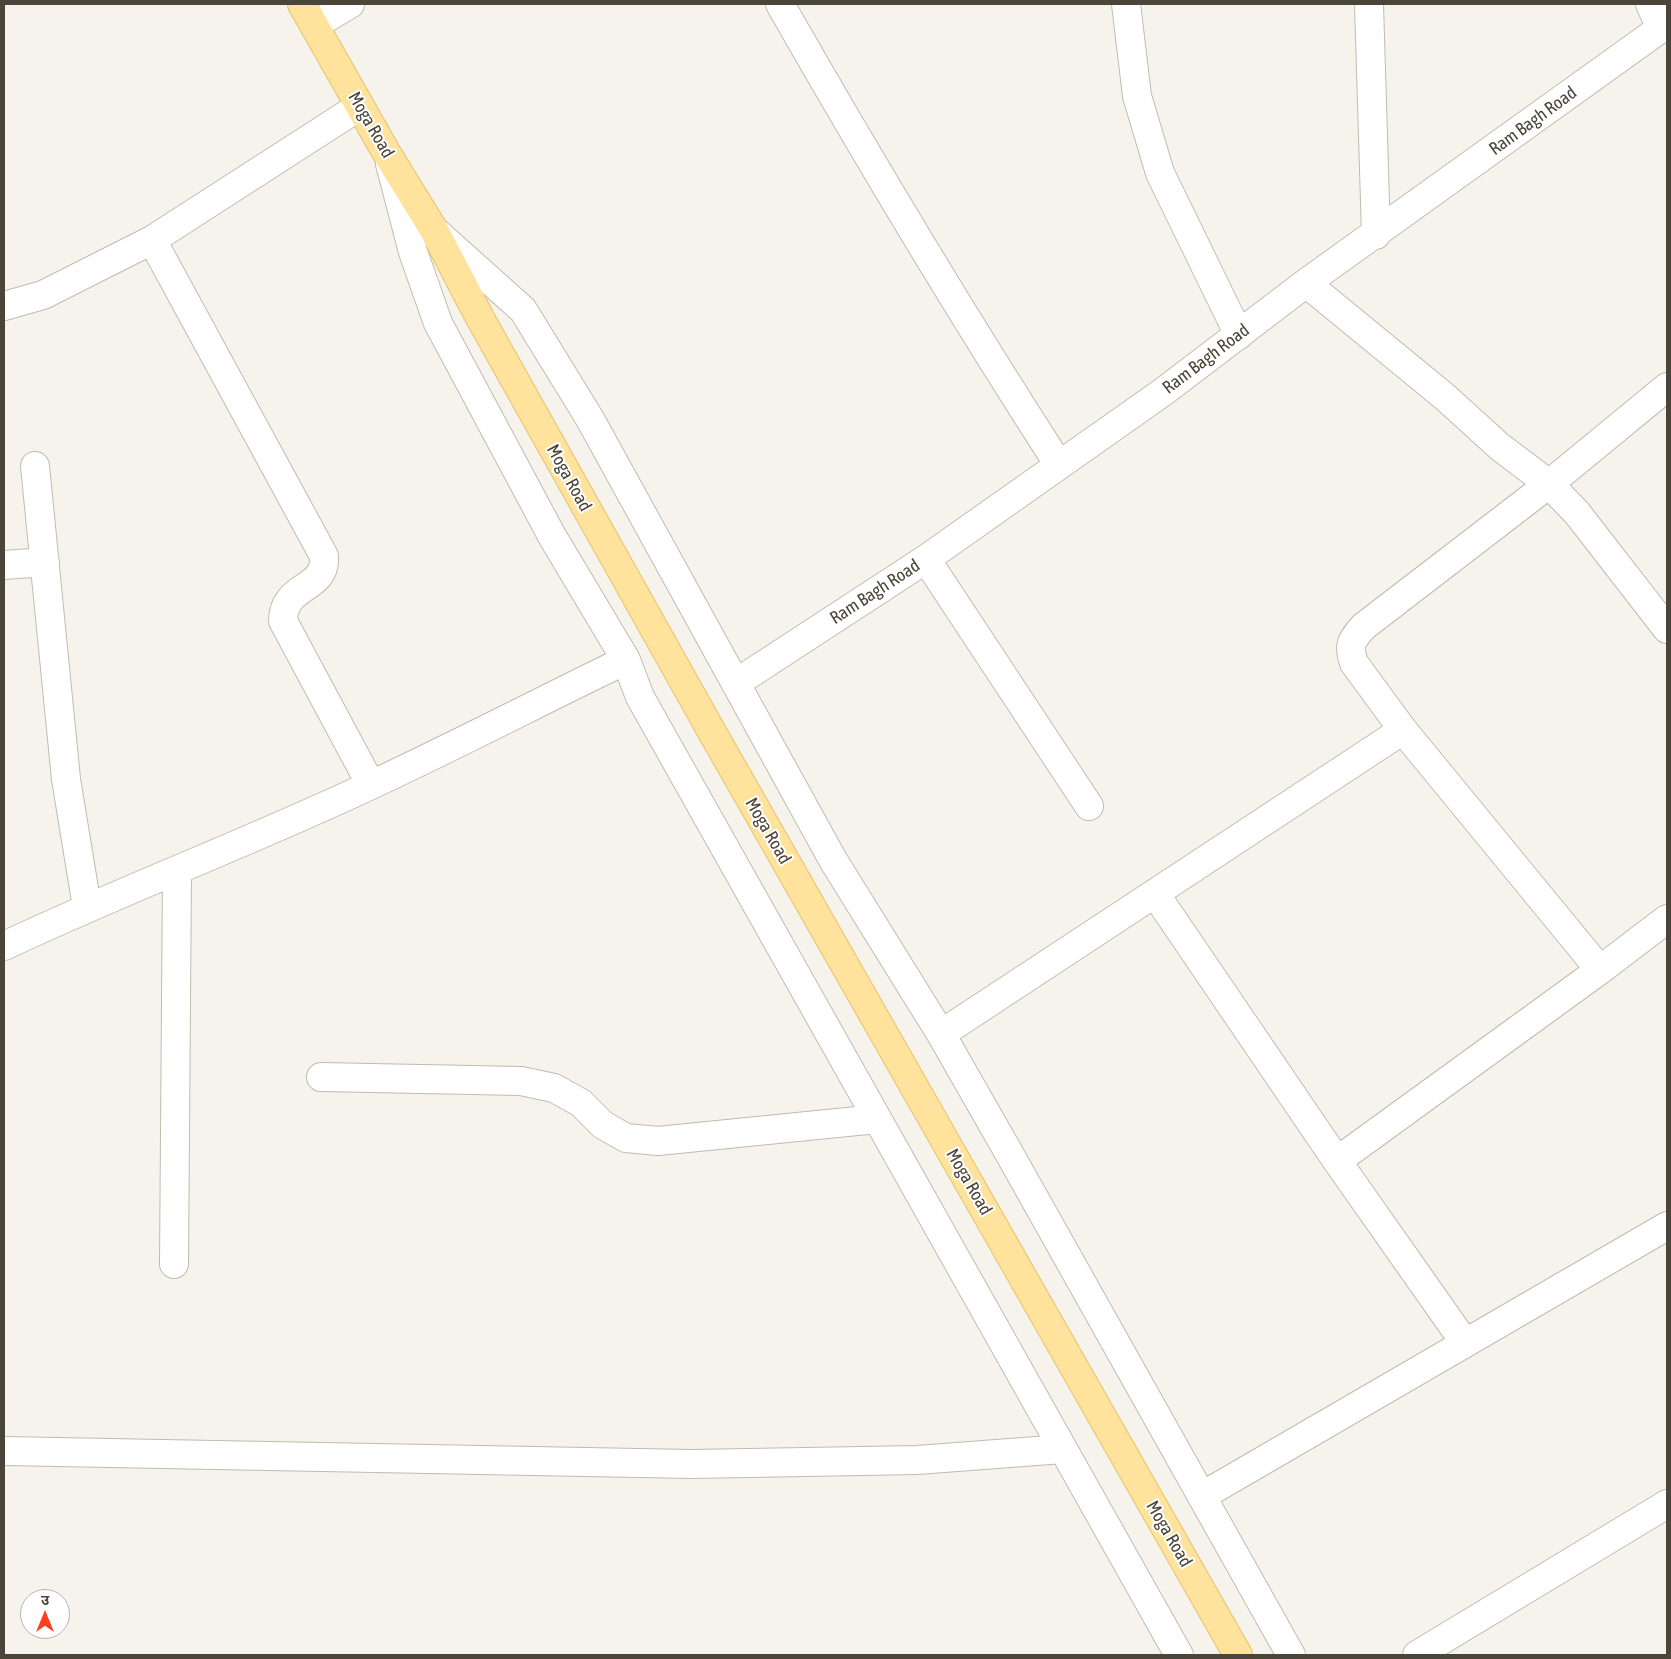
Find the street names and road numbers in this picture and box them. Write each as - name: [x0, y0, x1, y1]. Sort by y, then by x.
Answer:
- street label: Ram Bagh Road: [1485, 82, 1581, 160]
- street label: Moga Road: [343, 88, 399, 162]
- street label: Ram Bagh Road: [1158, 319, 1254, 399]
- street label: Moga Road: [542, 441, 596, 515]
- street label: Ram Bagh Road: [826, 555, 924, 629]
- street label: Moga Road: [740, 794, 796, 868]
- street label: Moga Road: [941, 1145, 997, 1219]
- street label: Moga Road: [1141, 1497, 1197, 1571]

